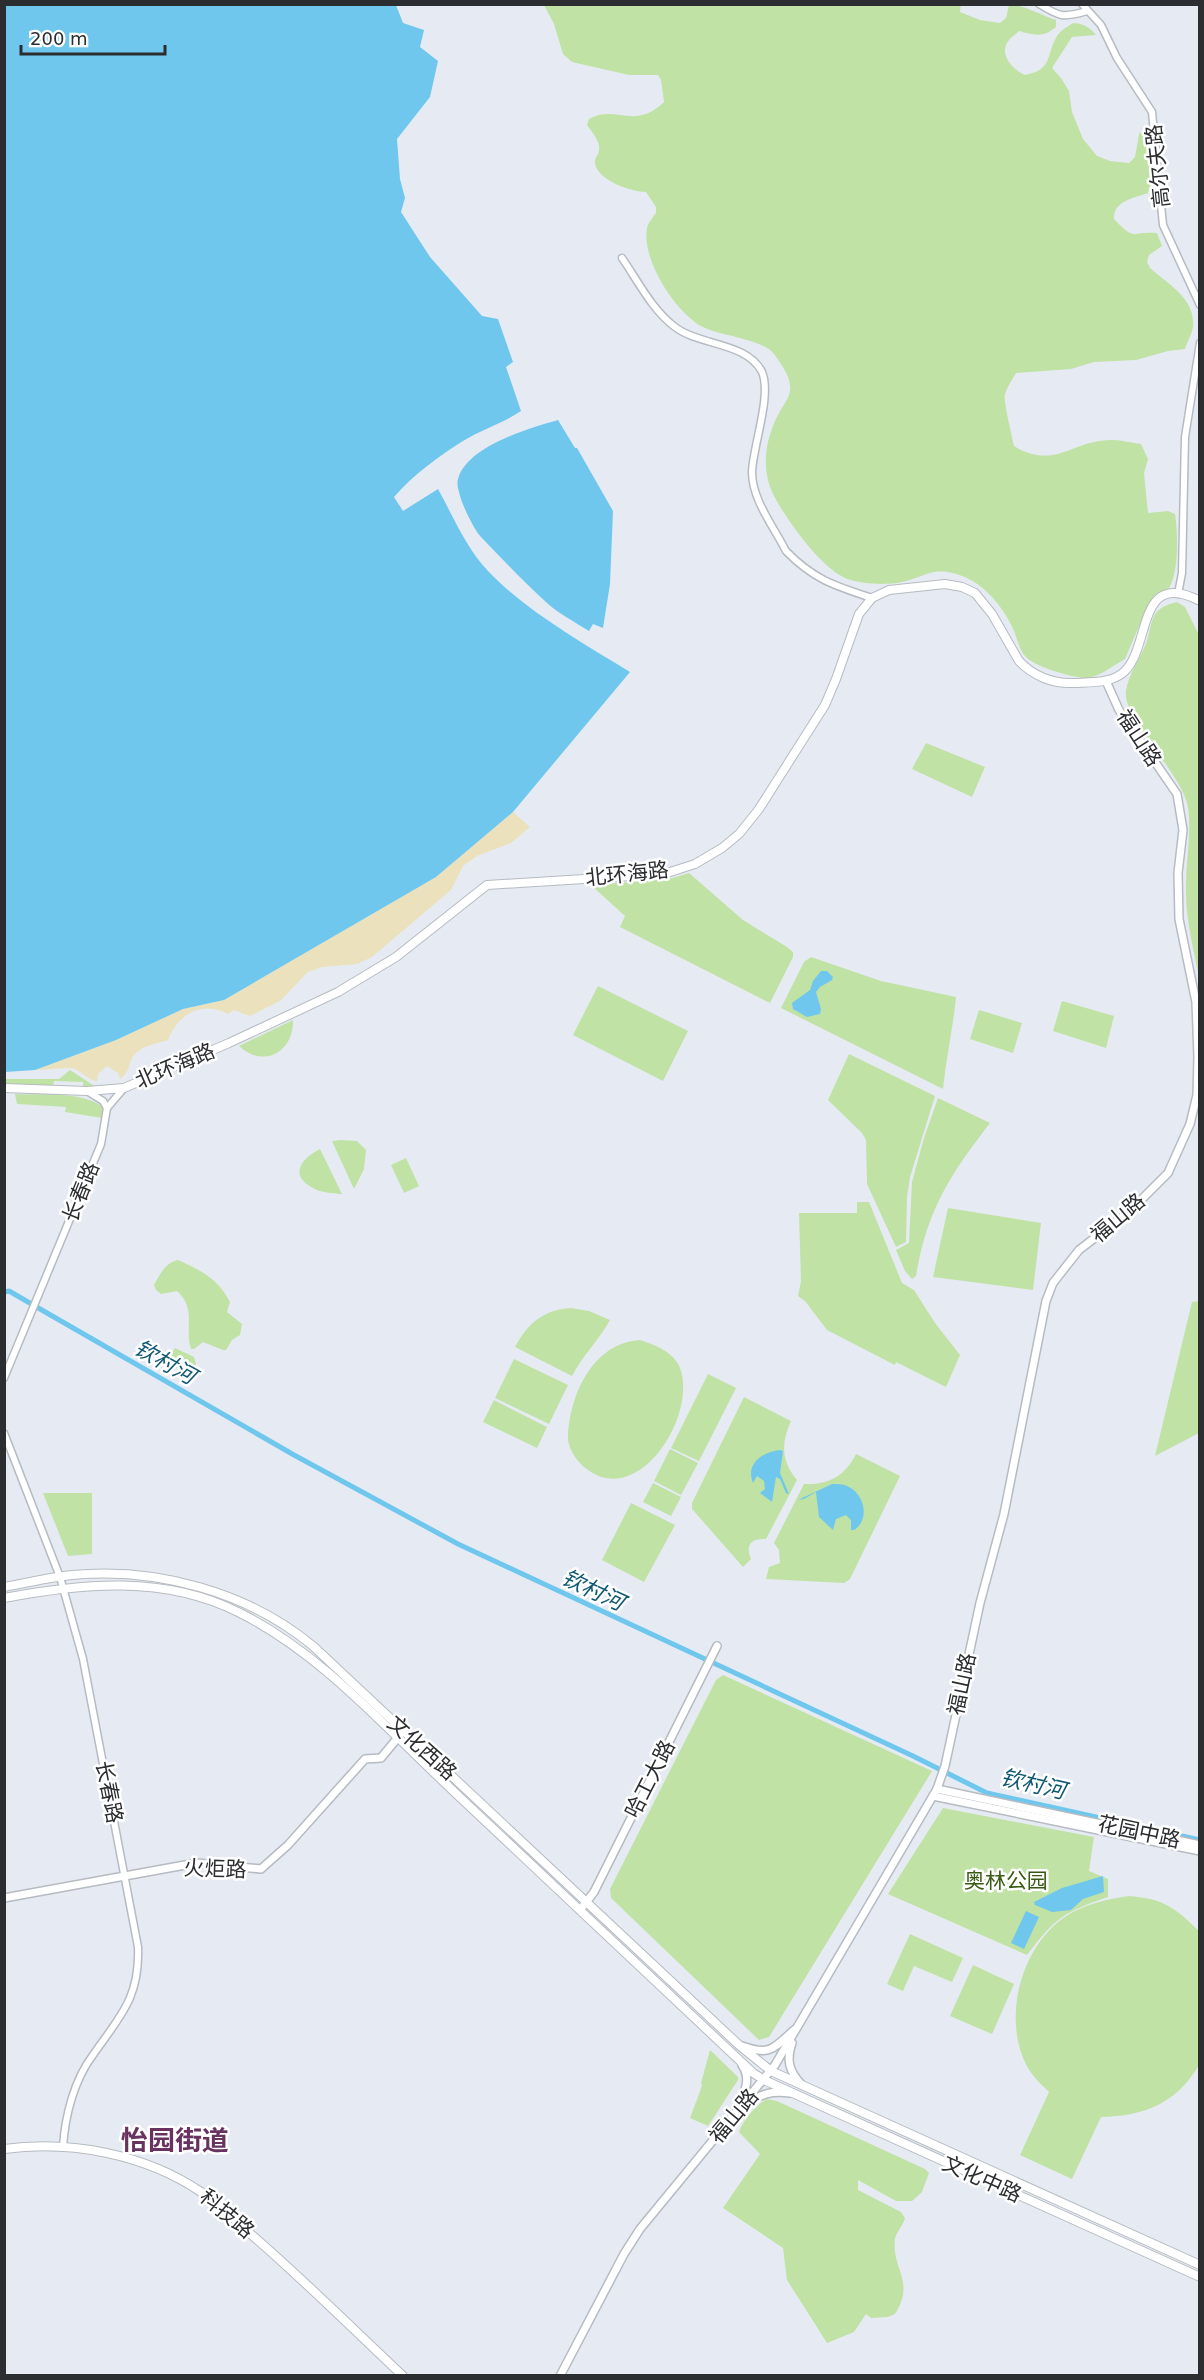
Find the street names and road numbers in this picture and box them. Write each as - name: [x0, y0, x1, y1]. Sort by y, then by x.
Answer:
- street label: 高尔夫路: [1142, 123, 1174, 209]
- street label: 福山路: [1112, 705, 1166, 771]
- street label: 北环海路: [584, 858, 670, 890]
- street label: 北环海路: [132, 1039, 218, 1093]
- street label: 长春路: [58, 1158, 104, 1226]
- street label: 福山路: [1086, 1189, 1150, 1247]
- street label: 福山路: [944, 1651, 980, 1717]
- street label: 文化西路: [383, 1711, 461, 1785]
- street label: 哈工大路: [620, 1736, 680, 1822]
- street label: 长春路: [91, 1759, 127, 1825]
- street label: 花园中路: [1095, 1812, 1183, 1852]
- street label: 火炬路: [183, 1856, 247, 1882]
- street label: 福山路: [705, 2084, 763, 2148]
- street label: 文化中路: [939, 2151, 1025, 2207]
- street label: 科技路: [195, 2185, 259, 2243]

